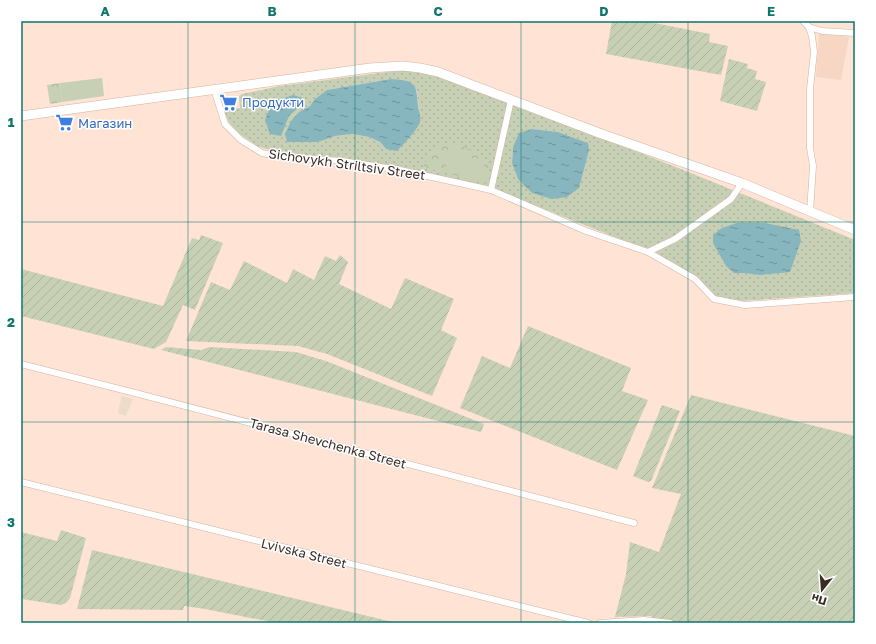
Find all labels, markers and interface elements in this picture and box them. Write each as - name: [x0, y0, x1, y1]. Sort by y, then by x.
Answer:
- text: A: [100, 3, 110, 19]
- text: B: [267, 3, 277, 19]
- text: C: [433, 3, 443, 19]
- text: D: [599, 3, 609, 19]
- text: E: [767, 3, 775, 19]
- supermarket icon: Продукти: [219, 92, 239, 112]
- place label: Продукти: [242, 94, 304, 110]
- supermarket icon: Магазин: [55, 113, 75, 133]
- text: 1: [8, 114, 15, 130]
- place label: Магазин: [78, 115, 132, 131]
- street label: Sichovykh Striltsiv Street: [268, 145, 426, 183]
- text: 2: [7, 314, 15, 330]
- street label: Tarasa Shevchenka Street: [248, 414, 408, 472]
- text: 3: [7, 514, 15, 530]
- street label: Lvivska Street: [260, 535, 348, 571]
- north arrow: [802, 570, 842, 610]
- text: Пн: [810, 592, 828, 608]

